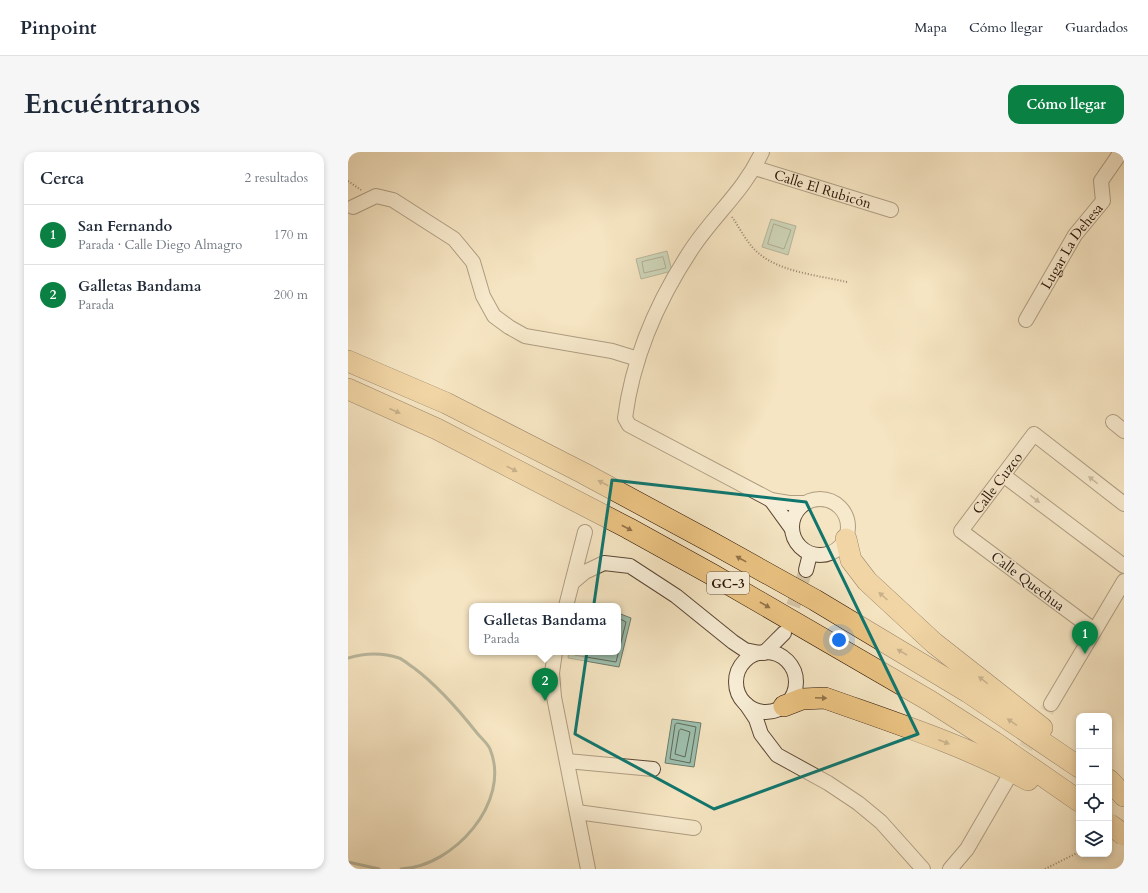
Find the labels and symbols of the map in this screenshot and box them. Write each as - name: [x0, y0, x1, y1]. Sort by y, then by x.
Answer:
- street label: Calle El Rubicón: [772, 165, 874, 213]
- street label: Lugar La Dehesa: [1037, 199, 1107, 293]
- one-way arrow: [390, 408, 401, 414]
- street label: Calle Cuzco: [968, 448, 1027, 518]
- one-way arrow: [506, 465, 518, 472]
- one-way arrow: [1088, 476, 1099, 485]
- one-way arrow: [597, 480, 608, 487]
- one-way arrow: [1029, 494, 1040, 503]
- one-way arrow: [622, 525, 633, 531]
- street label: Calle Quechua: [987, 547, 1069, 615]
- one-way arrow: [735, 556, 747, 562]
- road number: GC-3: [707, 572, 749, 594]
- one-way arrow: [878, 592, 888, 601]
- one-way arrow: [760, 601, 771, 608]
- pin: 1: [1072, 621, 1098, 654]
- your location: [829, 630, 849, 650]
- one-way arrow: [896, 649, 908, 656]
- pin: 2: [532, 668, 558, 701]
- one-way arrow: [977, 675, 988, 684]
- one-way arrow: [815, 695, 828, 702]
- one-way arrow: [1007, 718, 1017, 726]
- one-way arrow: [938, 739, 950, 745]

